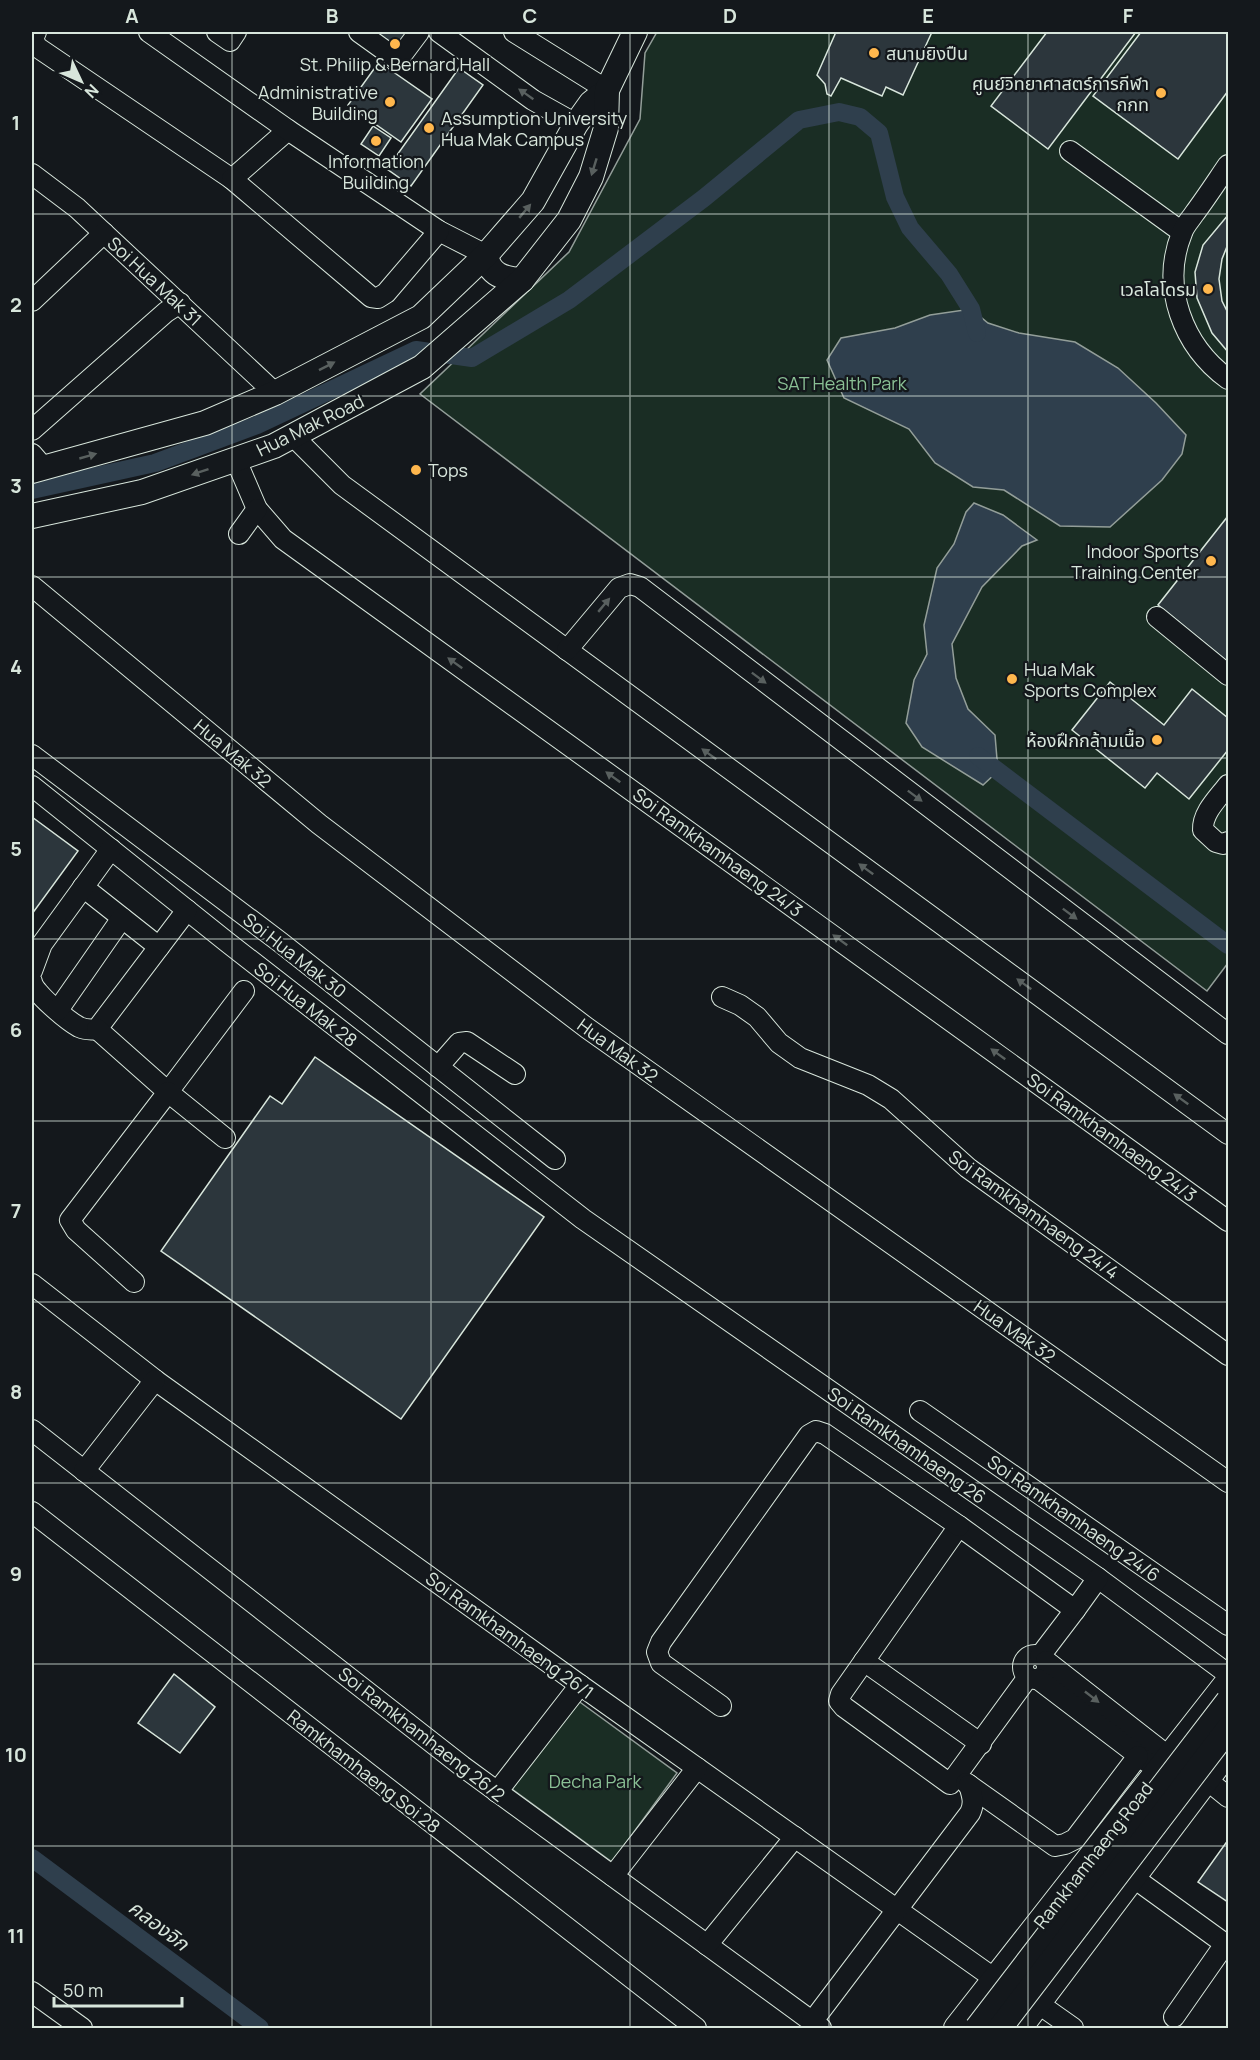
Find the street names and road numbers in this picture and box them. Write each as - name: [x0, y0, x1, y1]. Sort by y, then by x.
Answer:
- street label: Soi Hua Mak 31: [103, 231, 207, 331]
- street label: Hua Mak Road: [252, 389, 368, 461]
- street label: Hua Mak 32: [189, 713, 277, 793]
- street label: Soi Ramkhamhaeng 24/3: [628, 782, 808, 922]
- street label: Soi Hua Mak 30: [238, 907, 352, 1003]
- street label: Soi Hua Mak 28: [250, 956, 362, 1052]
- street label: Hua Mak 32: [573, 1013, 663, 1087]
- street label: Soi Ramkhamhaeng 24/3: [1022, 1067, 1202, 1207]
- street label: Soi Ramkhamhaeng 24/4: [944, 1144, 1124, 1284]
- street label: Hua Mak 32: [969, 1294, 1061, 1368]
- street label: Soi Ramkhamhaeng 26: [823, 1381, 991, 1509]
- street label: Soi Ramkhamhaeng 24/6: [983, 1449, 1165, 1587]
- street label: Soi Ramkhamhaeng 26/1: [421, 1566, 599, 1704]
- street label: Soi Ramkhamhaeng 26/2: [334, 1661, 510, 1807]
- street label: Ramkhamhaeng Soi 28: [283, 1704, 445, 1838]
- street label: Ramkhamhaeng Road: [1028, 1777, 1158, 1933]

